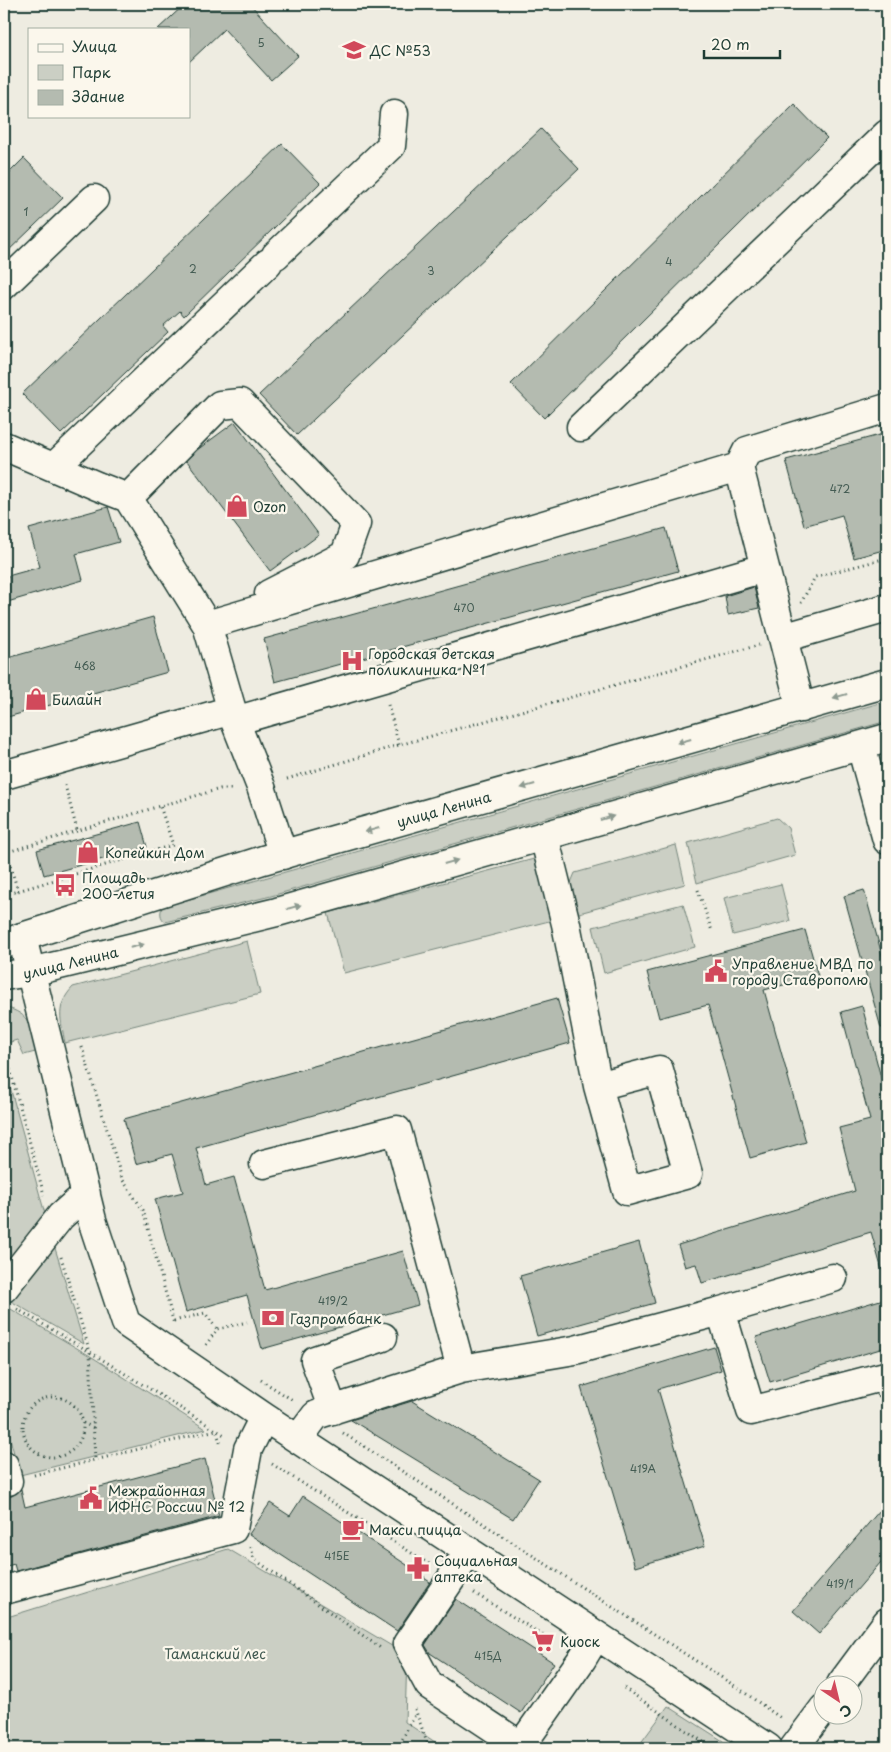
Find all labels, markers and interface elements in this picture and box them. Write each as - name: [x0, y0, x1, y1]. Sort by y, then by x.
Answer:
- legend: [28, 28, 190, 118]
- scale bar: [704, 28, 780, 60]
- text: 20 m: [711, 32, 750, 55]
- text: Улица: [72, 34, 117, 57]
- house number: 5: [257, 34, 265, 51]
- school or university icon: ДС №53: [341, 37, 367, 63]
- place label: ДС №53: [369, 40, 431, 61]
- text: Парк: [72, 60, 111, 83]
- text: Здание: [72, 84, 125, 107]
- house number: 1: [24, 203, 29, 220]
- house number: 4: [665, 253, 673, 270]
- house number: 2: [189, 260, 197, 277]
- house number: 3: [427, 262, 435, 279]
- house number: 472: [830, 480, 851, 497]
- shop icon: Ozon: [224, 493, 250, 519]
- place label: Ozon: [253, 496, 286, 517]
- house number: 470: [454, 599, 474, 616]
- place label: Городская детская поликлиника №1: [368, 643, 495, 680]
- hospital icon: Городская детская поликлиника №1: [339, 648, 365, 674]
- house number: 468: [74, 657, 96, 674]
- shop icon: Билайн: [23, 686, 49, 712]
- place label: Билайн: [52, 689, 102, 710]
- one-way arrow: [833, 693, 848, 701]
- one-way arrow: [677, 738, 692, 746]
- one-way arrow: [520, 782, 535, 790]
- street label: улица Ленина: [394, 785, 493, 832]
- one-way arrow: [599, 814, 614, 822]
- one-way arrow: [364, 826, 379, 834]
- shop icon: Копейкин Дом: [75, 839, 101, 865]
- place label: Копейкин Дом: [105, 842, 205, 863]
- one-way arrow: [443, 858, 458, 866]
- place label: Площадь 200-летия: [82, 867, 155, 904]
- bus stop icon: Площадь 200-летия: [52, 872, 78, 898]
- one-way arrow: [287, 902, 302, 910]
- street label: улица Ленина: [22, 941, 120, 984]
- one-way arrow: [129, 942, 144, 950]
- place label: Управление МВД по городу Ставрополю: [732, 953, 874, 990]
- public building icon: Управление МВД по городу Ставрополю: [703, 958, 729, 984]
- house number: 419/2: [318, 1292, 348, 1309]
- bank icon: Газпромбанк: [260, 1305, 286, 1331]
- place label: Газпромбанк: [290, 1308, 382, 1329]
- house number: 419А: [630, 1460, 657, 1477]
- place label: Межрайонная ИФНС России № 12: [108, 1480, 245, 1517]
- public building icon: Межрайонная ИФНС России № 12: [78, 1485, 104, 1511]
- cafe icon: Макси пицца: [340, 1516, 366, 1542]
- place label: Макси пицца: [369, 1519, 461, 1540]
- house number: 415Е: [324, 1547, 350, 1564]
- place label: Социальная аптека: [434, 1550, 518, 1587]
- pharmacy icon: Социальная аптека: [405, 1555, 431, 1581]
- house number: 419/1: [826, 1575, 854, 1592]
- supermarket icon: Киоск: [530, 1628, 556, 1654]
- place label: Киоск: [560, 1631, 601, 1652]
- park label: Таманский лес: [164, 1643, 266, 1664]
- house number: 415Д: [474, 1647, 502, 1664]
- north arrow: [814, 1674, 864, 1724]
- text: С: [835, 1699, 856, 1723]

